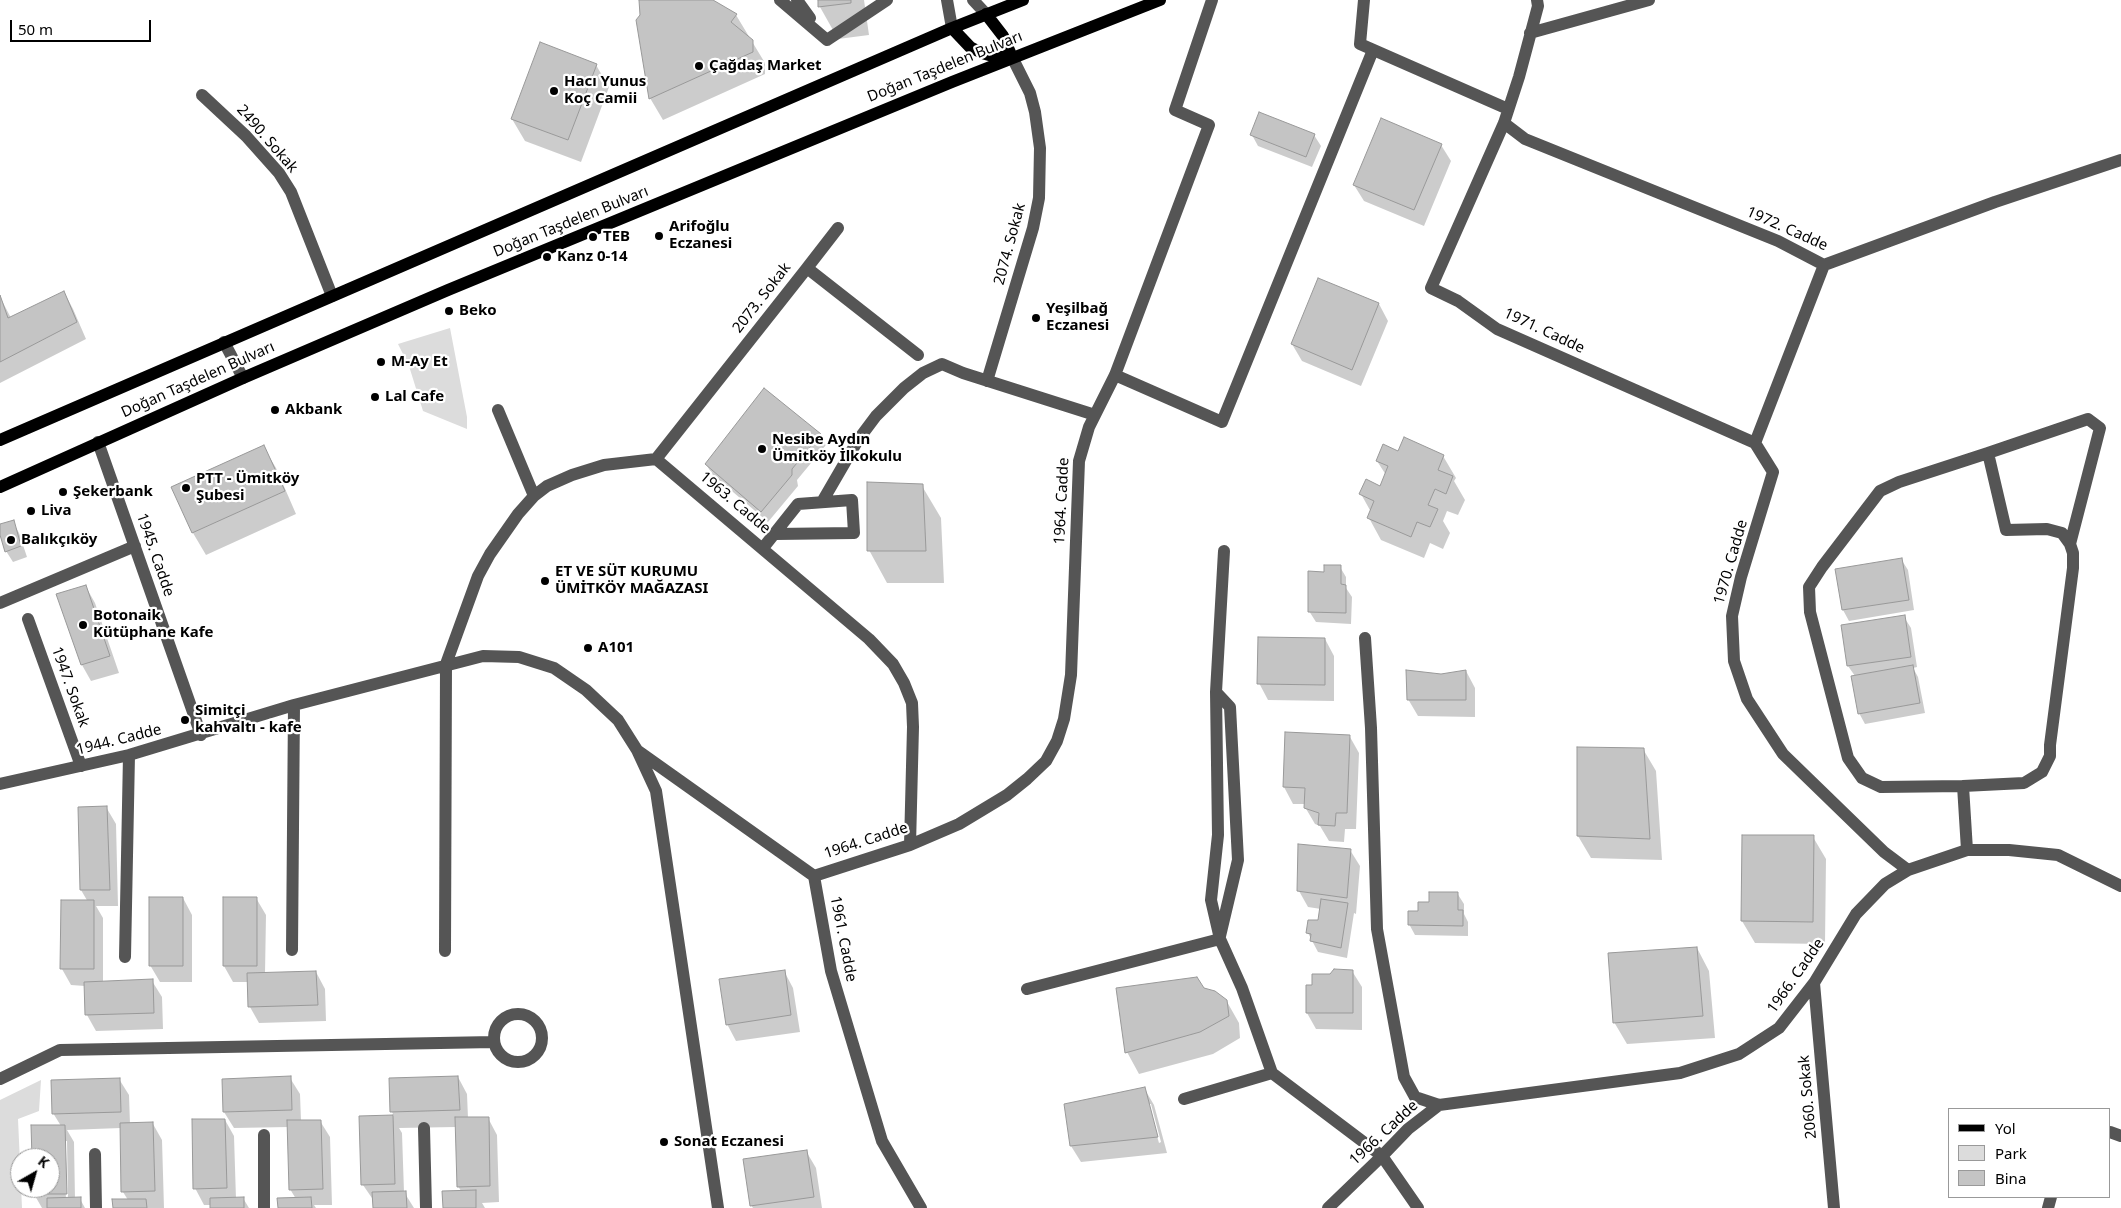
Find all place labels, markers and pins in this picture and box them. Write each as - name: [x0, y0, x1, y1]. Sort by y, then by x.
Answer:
- place label: Çağdaş Market: [709, 57, 822, 75]
- marker: Çağdaş Market: [693, 60, 705, 72]
- place label: Hacı Yunus Koç Camii: [564, 73, 646, 108]
- marker: Hacı Yunus Koç Camii: [548, 85, 560, 97]
- place label: Arifoğlu Eczanesi: [669, 218, 732, 253]
- place label: TEB: [603, 228, 630, 246]
- marker: Arifoğlu Eczanesi: [653, 230, 665, 242]
- marker: TEB: [587, 231, 599, 243]
- place label: Kanz 0-14: [557, 248, 628, 266]
- marker: Kanz 0-14: [541, 251, 553, 263]
- place label: Yeşilbağ Eczanesi: [1046, 300, 1109, 335]
- place label: Beko: [459, 302, 497, 320]
- marker: Beko: [443, 305, 455, 317]
- marker: Yeşilbağ Eczanesi: [1030, 312, 1042, 324]
- place label: M-Ay Et: [391, 353, 448, 371]
- marker: M-Ay Et: [375, 356, 387, 368]
- place label: Lal Cafe: [385, 388, 444, 406]
- marker: Lal Cafe: [369, 391, 381, 403]
- place label: Akbank: [285, 401, 342, 419]
- marker: Akbank: [269, 404, 281, 416]
- place label: Nesibe Aydın Ümitköy İlkokulu: [772, 431, 902, 466]
- marker: Nesibe Aydın Ümitköy İlkokulu: [756, 443, 768, 455]
- place label: PTT - Ümitköy Şubesi: [196, 470, 299, 505]
- marker: PTT - Ümitköy Şubesi: [180, 482, 192, 494]
- place label: Şekerbank: [73, 483, 153, 501]
- marker: Şekerbank: [57, 486, 69, 498]
- place label: Liva: [41, 502, 71, 520]
- marker: Liva: [25, 505, 37, 517]
- place label: Balıkçıköy: [21, 531, 97, 549]
- marker: Balıkçıköy: [5, 534, 17, 546]
- place label: ET VE SÜT KURUMU ÜMİTKÖY MAĞAZASI: [555, 563, 708, 598]
- marker: ET VE SÜT KURUMU ÜMİTKÖY MAĞAZASI: [539, 575, 551, 587]
- place label: Botonaik Kütüphane Kafe: [93, 607, 213, 642]
- marker: Botonaik Kütüphane Kafe: [77, 619, 89, 631]
- place label: A101: [598, 639, 634, 657]
- marker: A101: [582, 642, 594, 654]
- place label: Simitçi kahvaltı - kafe: [195, 702, 302, 737]
- marker: Simitçi kahvaltı - kafe: [179, 714, 191, 726]
- place label: Sonat Eczanesi: [674, 1133, 784, 1151]
- marker: Sonat Eczanesi: [658, 1136, 670, 1148]

